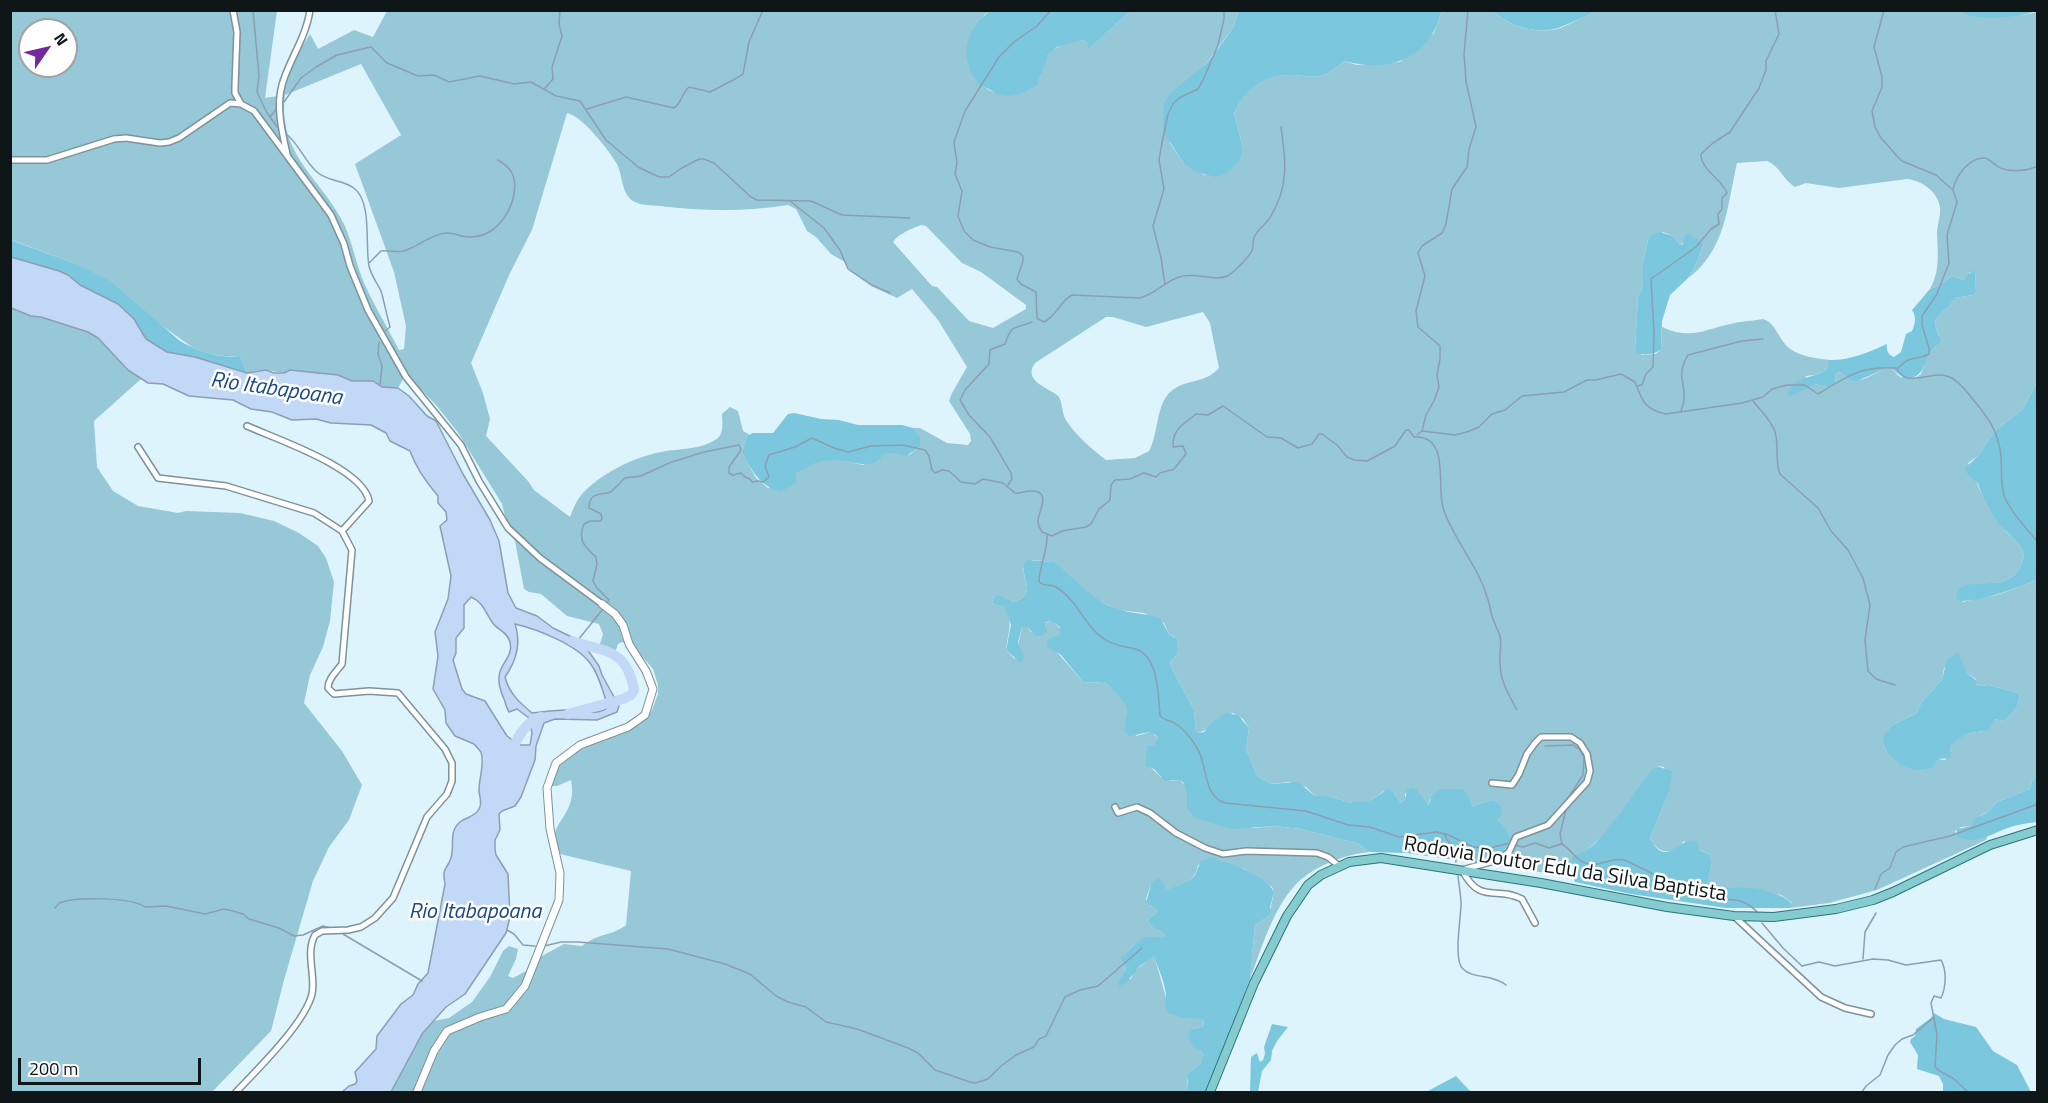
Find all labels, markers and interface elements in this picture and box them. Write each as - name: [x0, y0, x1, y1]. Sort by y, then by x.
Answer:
- north arrow: [18, 18, 78, 78]
- text: N: [48, 28, 74, 50]
- water label: Rio Itabapoana: [209, 368, 343, 412]
- street label: Rodovia Doutor Edu da Silva Baptista: [1402, 832, 1728, 908]
- water label: Rio Itabapoana: [409, 900, 541, 926]
- scale bar: [21, 1046, 204, 1084]
- text: 200 m: [29, 1055, 78, 1082]

